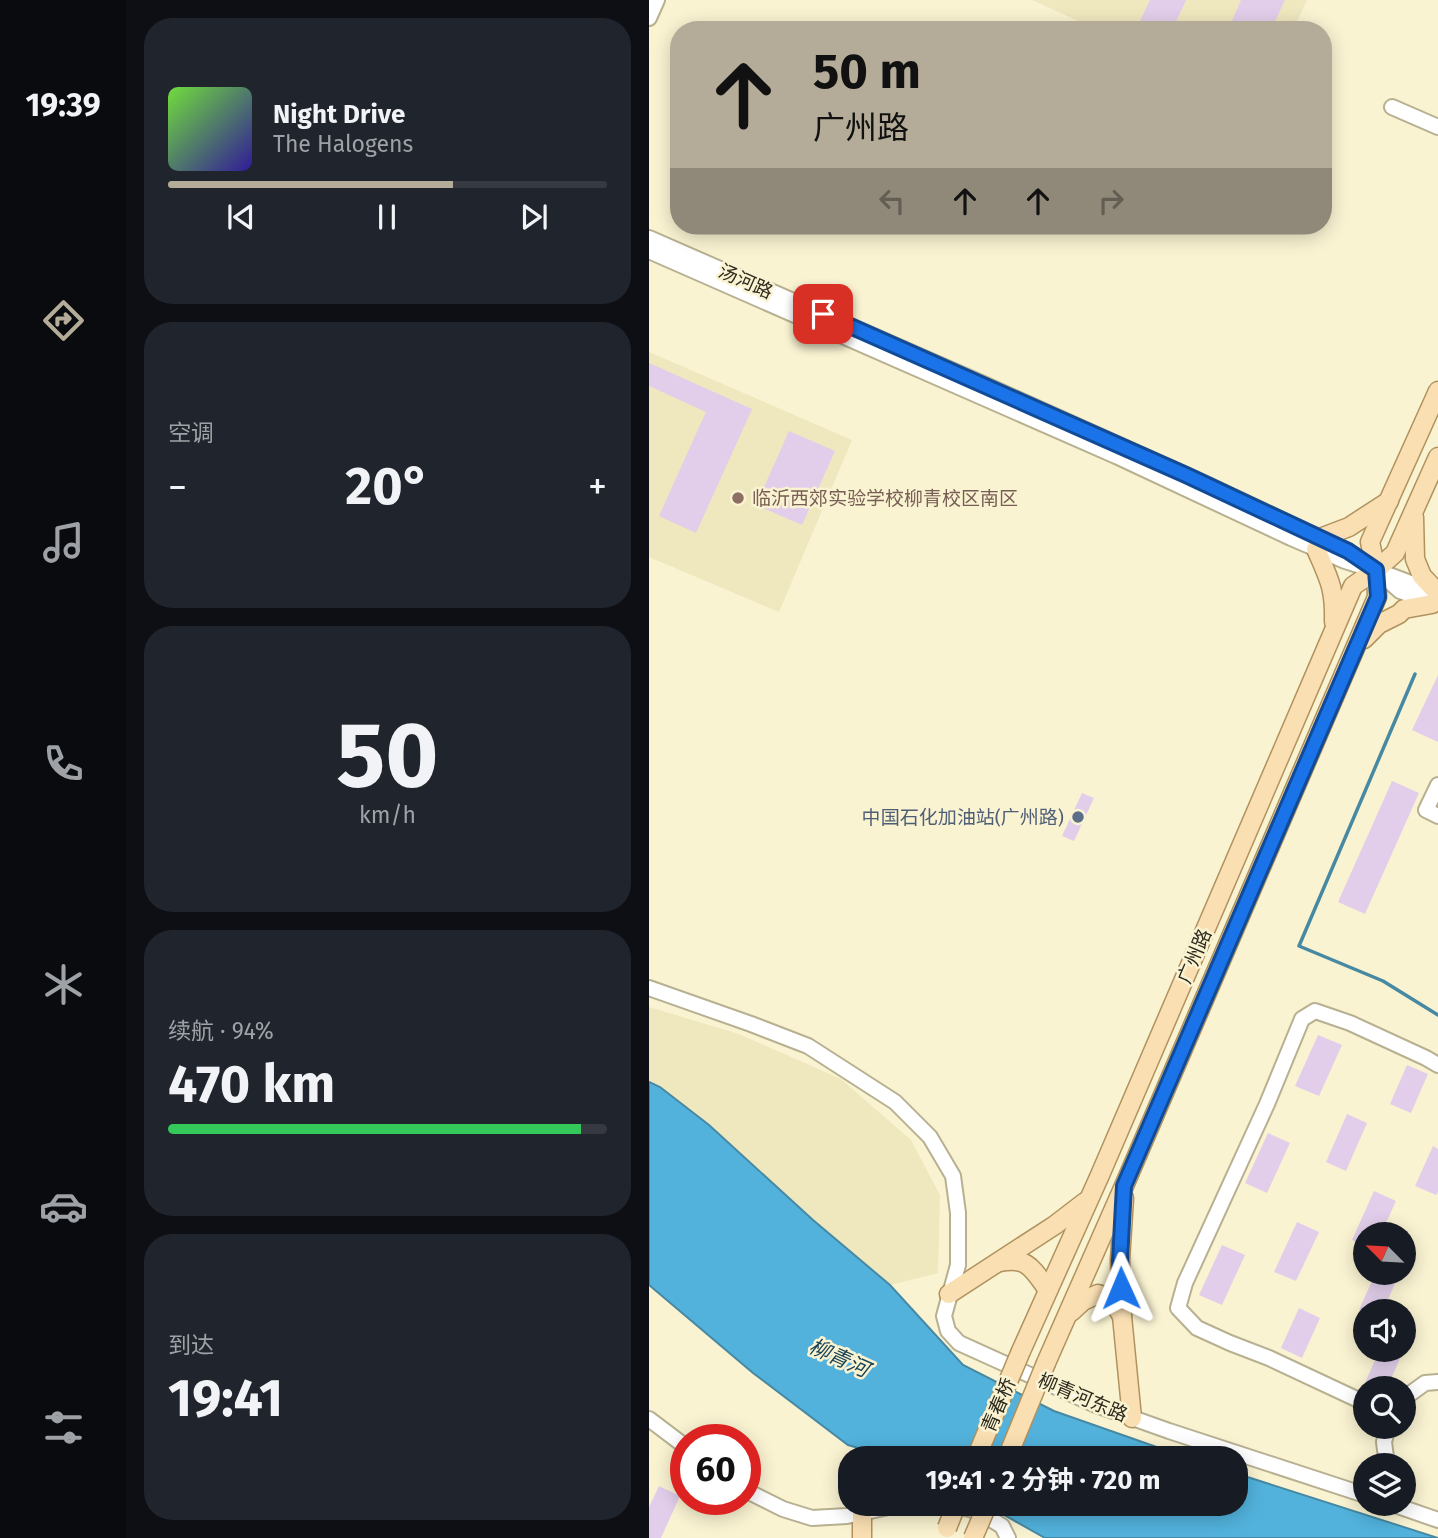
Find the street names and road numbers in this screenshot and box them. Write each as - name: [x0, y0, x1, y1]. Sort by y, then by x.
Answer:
- street label: 汤河路: [715, 259, 777, 304]
- street label: 广州路: [1173, 925, 1216, 987]
- street label: 柳青河东路: [1035, 1368, 1131, 1427]
- street label: 青春桥: [977, 1374, 1020, 1436]

